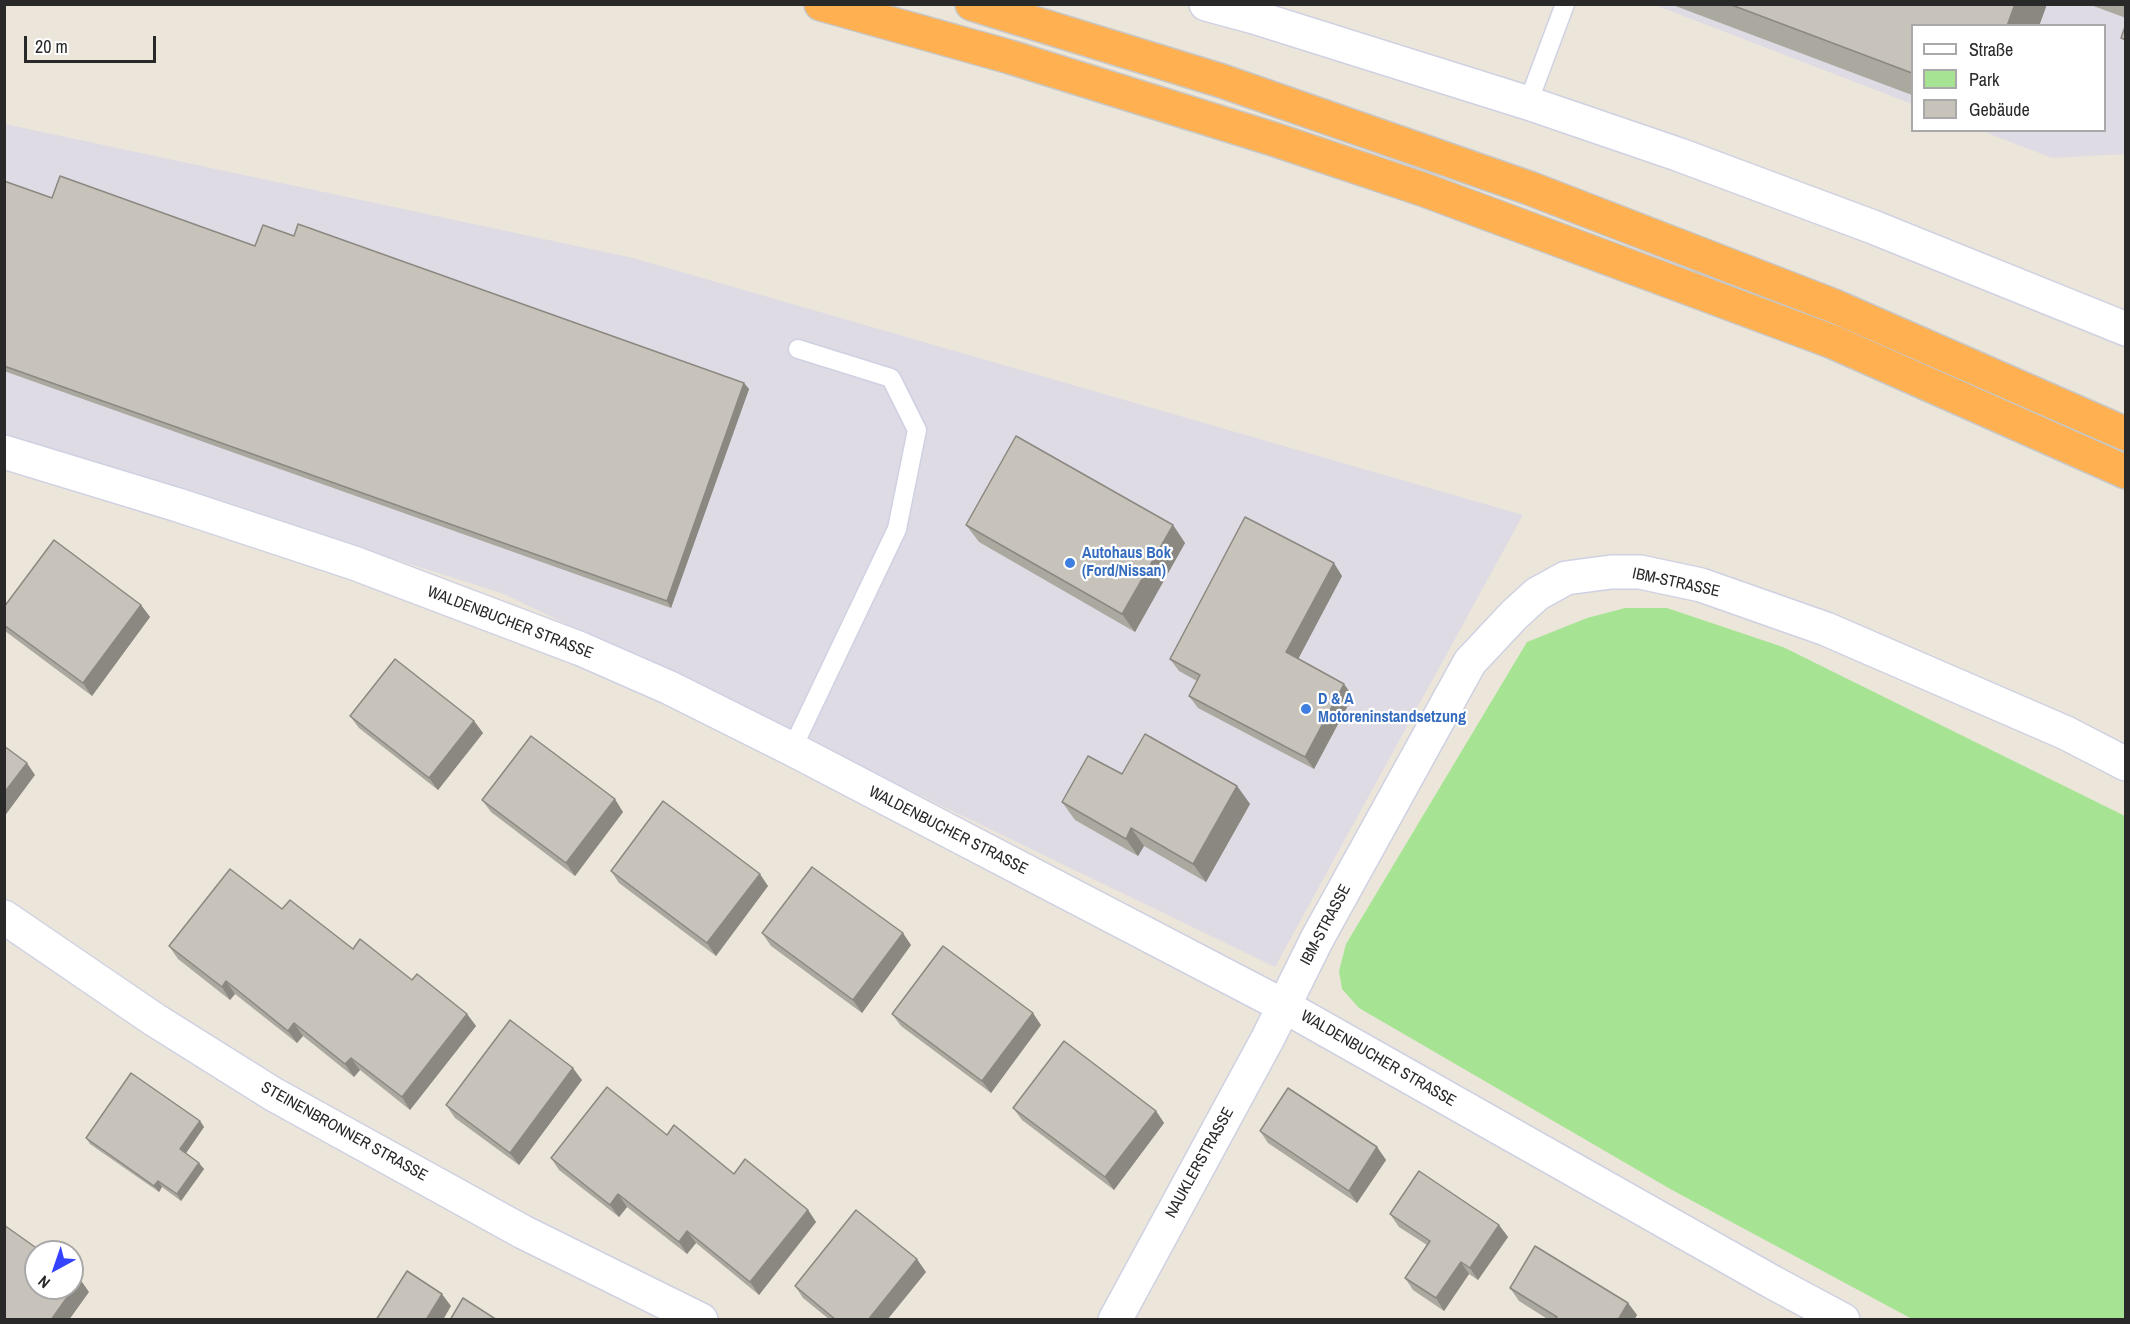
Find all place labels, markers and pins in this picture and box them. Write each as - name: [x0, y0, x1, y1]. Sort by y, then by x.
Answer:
- place label: Autohaus Bok (Ford/Nissan): [1082, 544, 1171, 582]
- marker: Autohaus Bok (Ford/Nissan): [1063, 556, 1077, 570]
- place label: D & A Motoreninstandsetzung: [1318, 690, 1466, 728]
- marker: D & A Motoreninstandsetzung: [1299, 702, 1313, 716]

